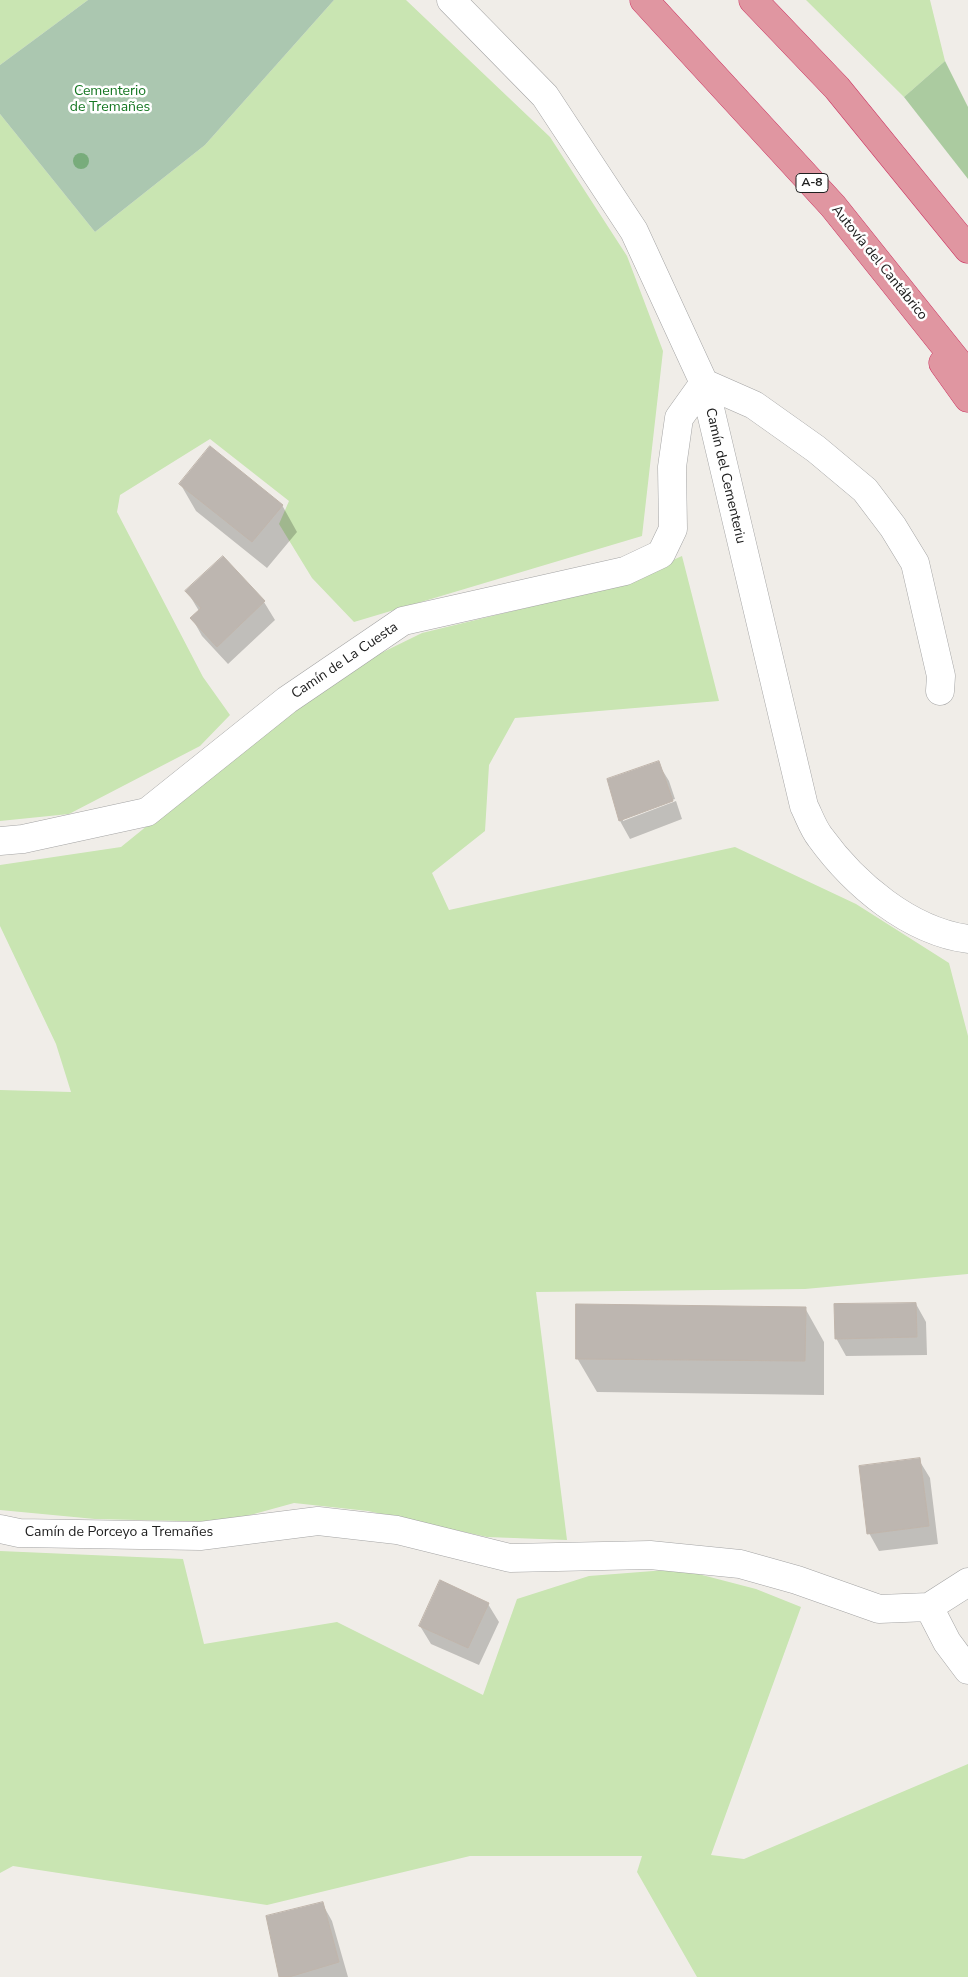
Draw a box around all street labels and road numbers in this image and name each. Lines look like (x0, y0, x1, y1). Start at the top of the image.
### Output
road number: A-8 (796, 174, 828, 192)
street label: Autovía del Cantábrico (828, 202, 930, 324)
street label: Camín del Cementeriu (701, 406, 749, 546)
street label: Camín de La Cuesta (289, 619, 401, 703)
street label: Camín de Porceyo a Tremañes (25, 1525, 213, 1541)

